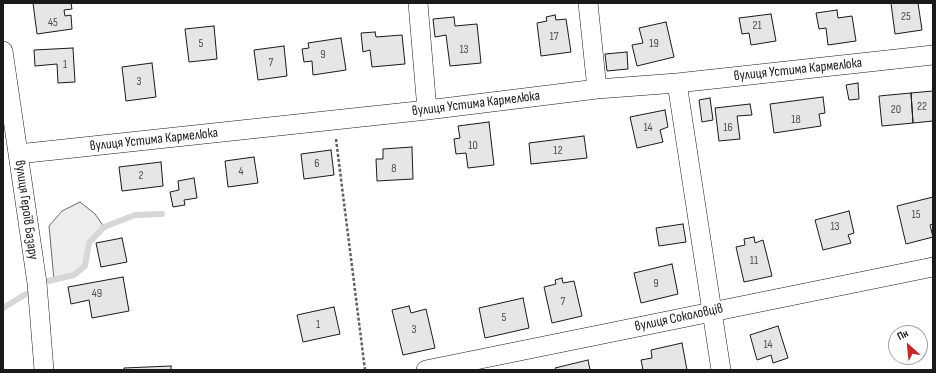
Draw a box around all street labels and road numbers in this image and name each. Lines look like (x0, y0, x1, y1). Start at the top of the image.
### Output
street label: вулиця Устима Кармелюка (733, 55, 863, 85)
street label: вулиця Устима Кармелюка (411, 88, 541, 120)
street label: вулиця Устима Кармелюка (89, 125, 219, 155)
street label: вулиця Героїв Базару (11, 159, 41, 261)
street label: вулиця Соколовців (633, 300, 725, 336)

